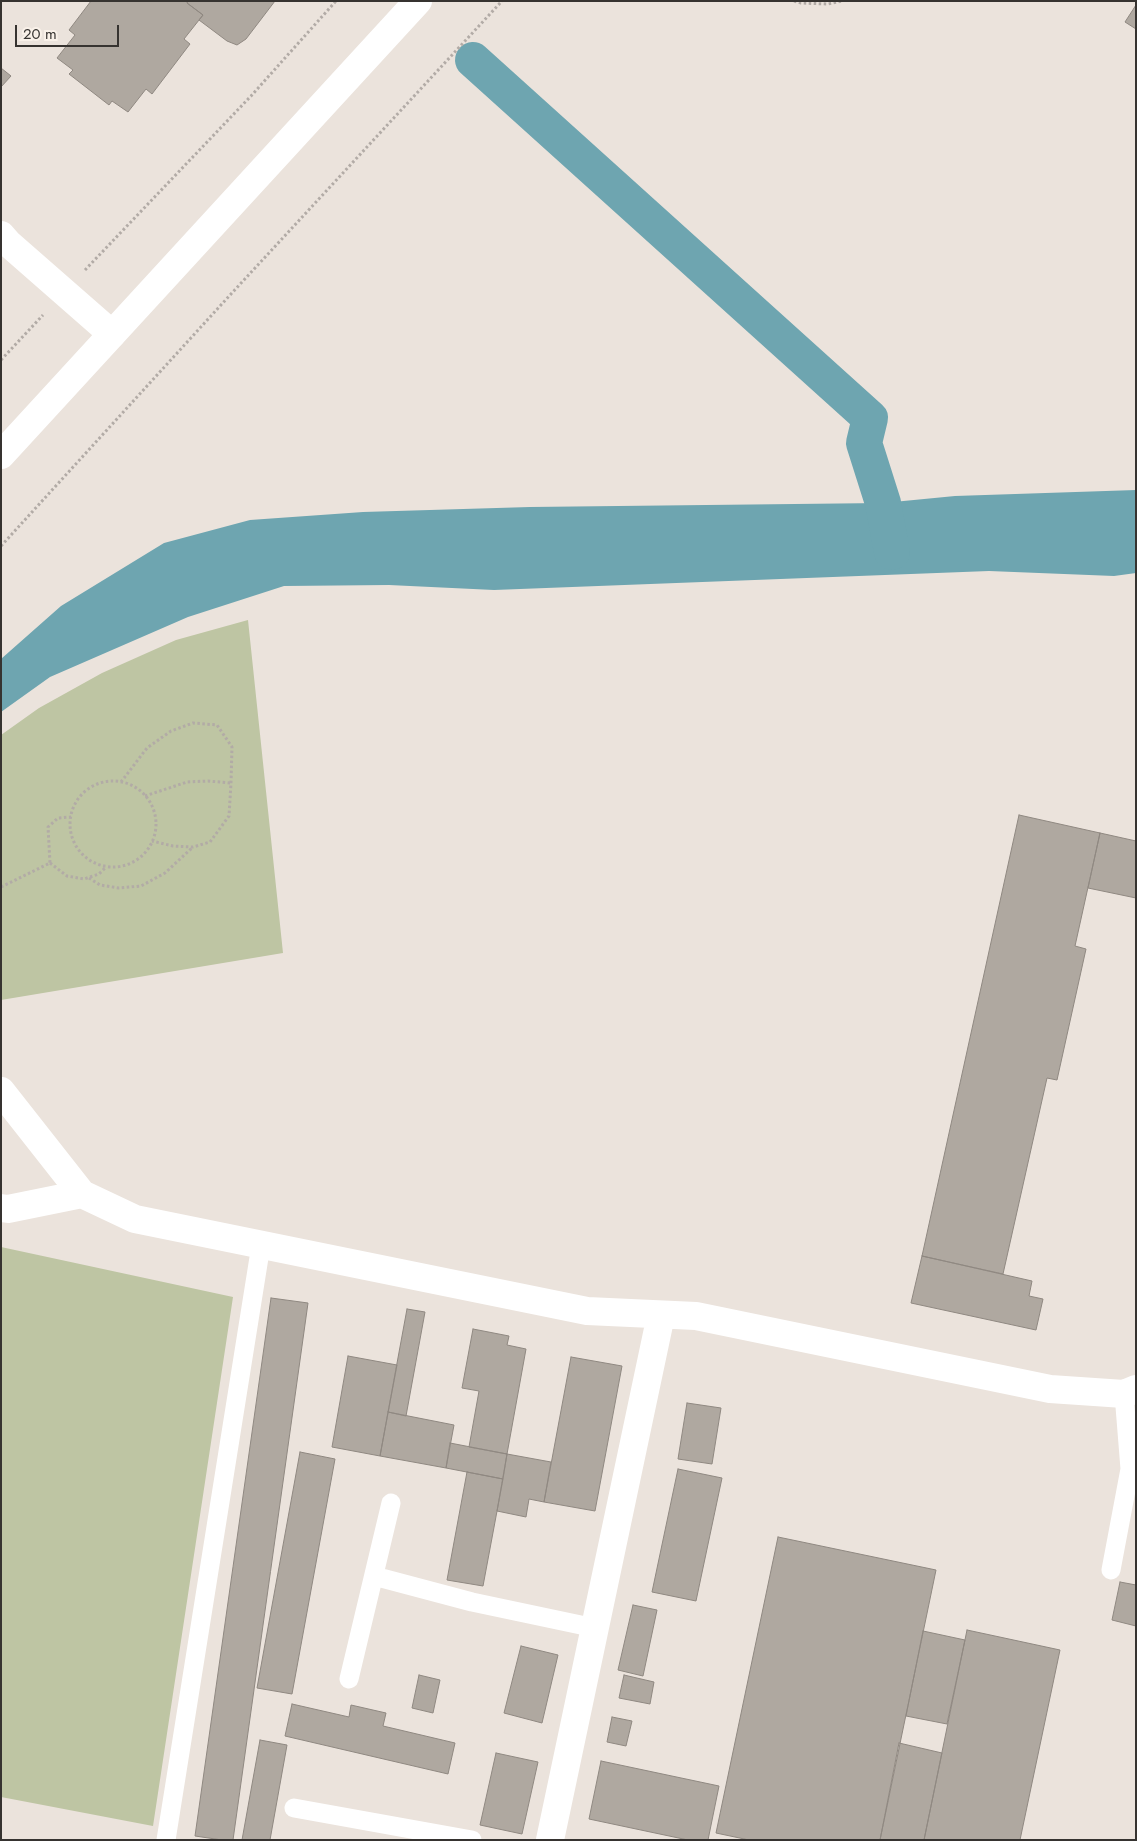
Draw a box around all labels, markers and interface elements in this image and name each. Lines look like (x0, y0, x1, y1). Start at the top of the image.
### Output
scale bar (18, 15, 121, 47)
text: 20 m (23, 23, 57, 45)

